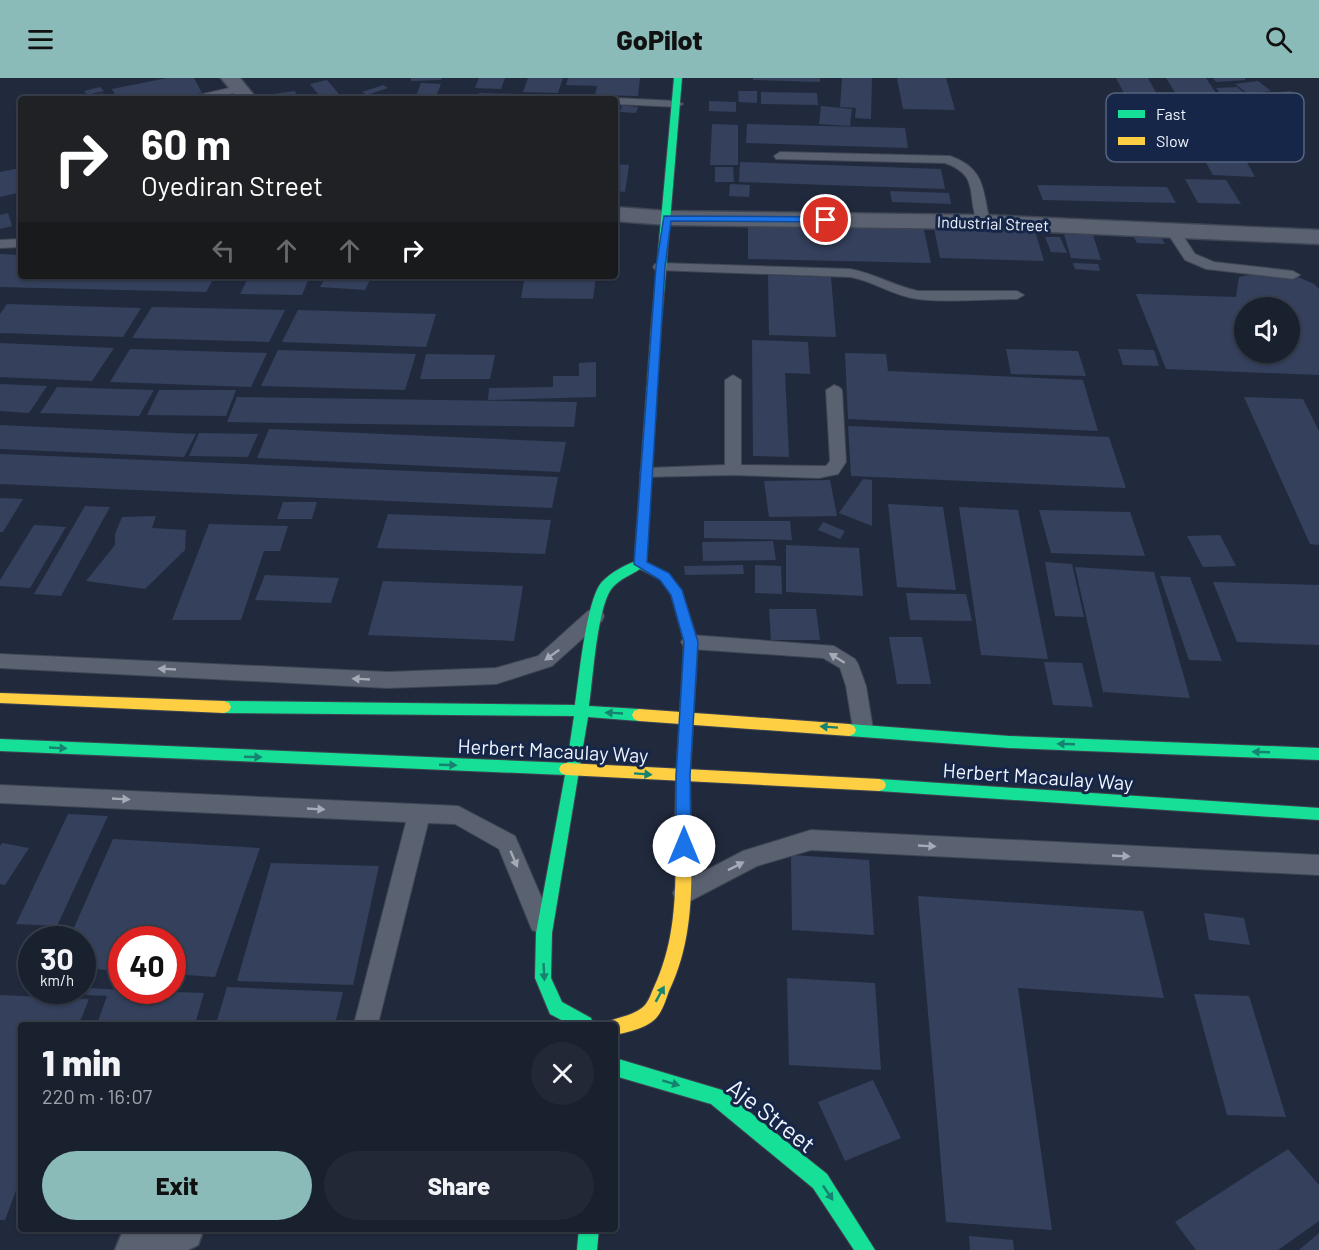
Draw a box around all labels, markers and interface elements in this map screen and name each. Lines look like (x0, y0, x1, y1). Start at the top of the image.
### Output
icon: menu (24, 23, 57, 56)
text: GoPilot (616, 23, 703, 55)
icon: search (1262, 23, 1295, 56)
legend (1106, 93, 1304, 162)
text: Fast (1156, 104, 1186, 123)
text: 60 m (141, 118, 231, 168)
icon: right (42, 120, 120, 198)
text: Slow (1156, 131, 1189, 150)
text: Oyediran Street (141, 169, 323, 201)
pin (800, 194, 851, 245)
icon: arrive (809, 203, 842, 236)
street label: Industrial Street (937, 212, 1049, 234)
icon: left (207, 234, 240, 267)
icon: ahead (270, 234, 303, 267)
icon: ahead (333, 234, 366, 267)
icon: right (396, 234, 429, 267)
map controls (1234, 297, 1300, 363)
button: sound (1234, 297, 1300, 363)
one-way arrow (545, 649, 560, 661)
one-way arrow (829, 652, 846, 663)
one-way arrow (157, 665, 176, 674)
one-way arrow (352, 674, 371, 683)
one-way arrow (604, 708, 623, 717)
one-way arrow (820, 722, 839, 732)
street label: Herbert Macaulay Way (457, 733, 649, 767)
one-way arrow (1056, 739, 1075, 749)
one-way arrow (49, 743, 68, 753)
one-way arrow (1251, 747, 1270, 756)
one-way arrow (244, 753, 263, 762)
street label: Herbert Macaulay Way (942, 757, 1134, 795)
one-way arrow (439, 760, 458, 769)
one-way arrow (633, 769, 652, 778)
one-way arrow (112, 795, 131, 804)
one-way arrow (307, 804, 326, 813)
position arrow (652, 814, 716, 878)
one-way arrow (917, 841, 936, 850)
one-way arrow (509, 851, 519, 869)
one-way arrow (1112, 851, 1131, 860)
one-way arrow (728, 861, 745, 871)
speed limit sign: 40 (108, 926, 186, 1004)
text: 30 (40, 940, 74, 976)
one-way arrow (539, 963, 548, 982)
text: km/h (40, 971, 74, 989)
one-way arrow (655, 986, 665, 1003)
text: 1 min (42, 1040, 121, 1083)
button: close (531, 1042, 594, 1105)
street label: Aje Street (722, 1072, 822, 1158)
one-way arrow (662, 1079, 680, 1088)
text: 220 m · 16:07 (42, 1084, 152, 1108)
button: Exit (42, 1151, 312, 1220)
button: Share (324, 1151, 594, 1220)
one-way arrow (822, 1185, 833, 1201)

